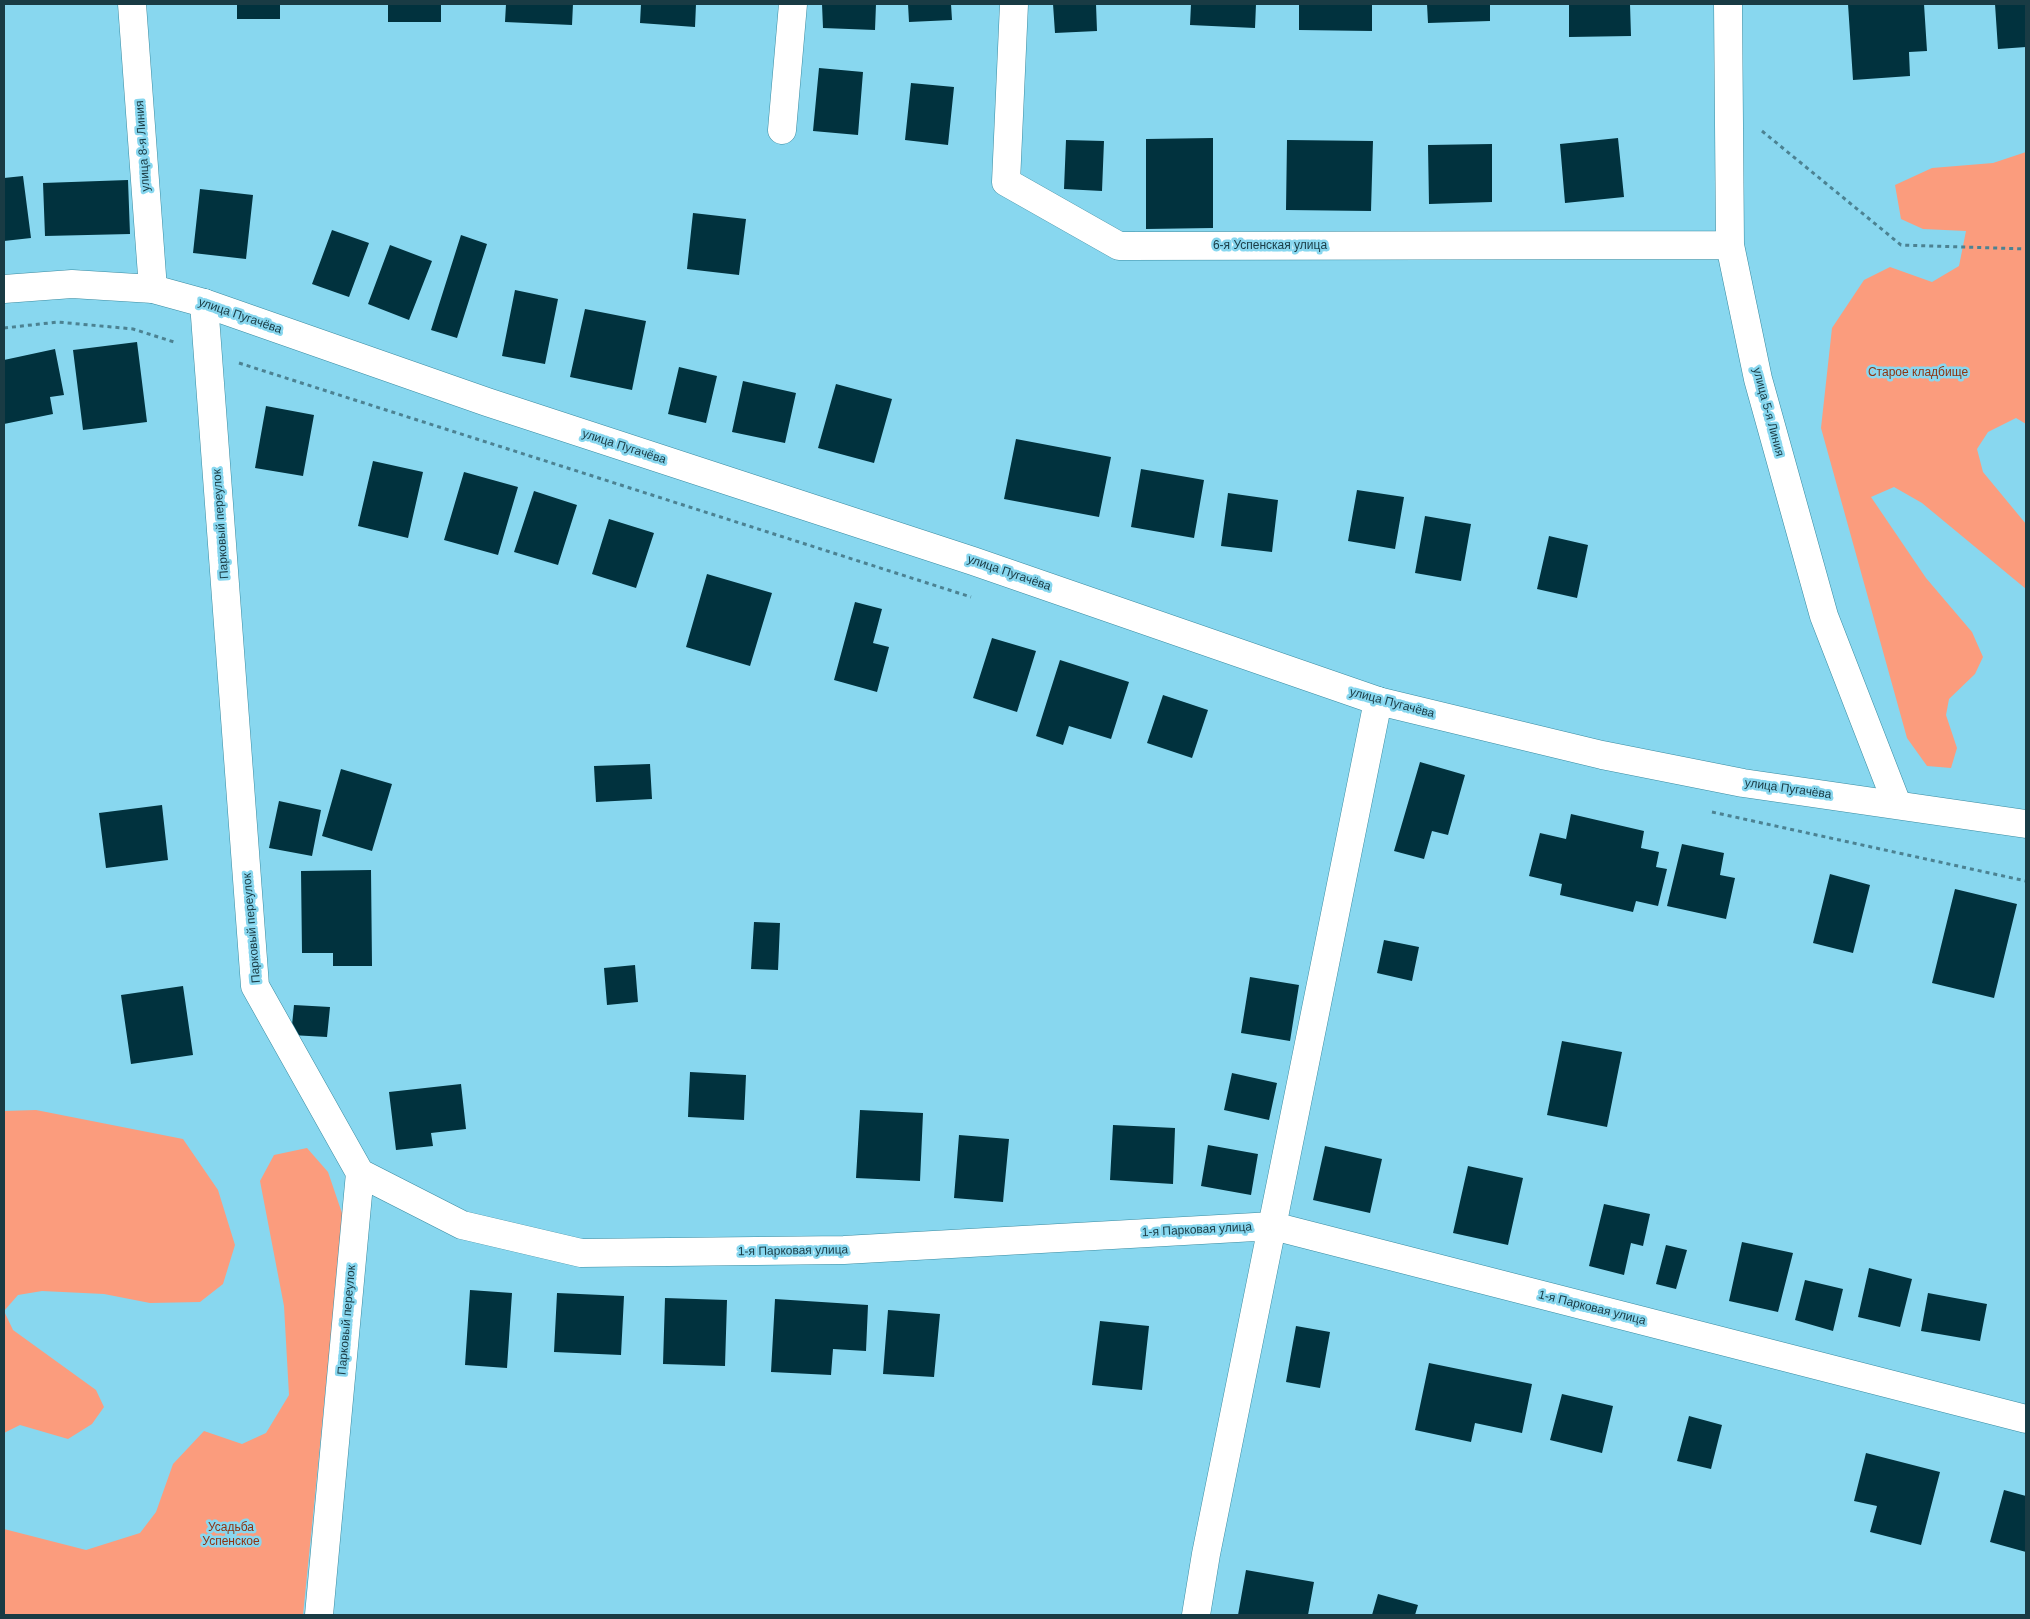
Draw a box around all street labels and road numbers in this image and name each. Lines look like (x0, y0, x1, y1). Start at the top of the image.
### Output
street label: улица 8-я Линия (133, 100, 153, 192)
street label: 6-я Успенская улица (1213, 239, 1327, 253)
street label: улица Пугачёва (196, 295, 284, 337)
street label: улица 5-я Линия (1749, 366, 1787, 458)
street label: улица Пугачёва (580, 427, 668, 467)
street label: Парковый переулок (210, 469, 232, 579)
street label: улица Пугачёва (965, 552, 1053, 594)
street label: улица Пугачёва (1348, 685, 1436, 721)
street label: улица Пугачёва (1744, 776, 1832, 802)
street label: Парковый переулок (240, 872, 264, 984)
street label: 1-я Парковая улица (1142, 1220, 1252, 1240)
street label: 1-я Парковая улица (738, 1243, 848, 1259)
street label: Парковый переулок (335, 1264, 359, 1376)
street label: 1-я Парковая улица (1537, 1288, 1647, 1328)

